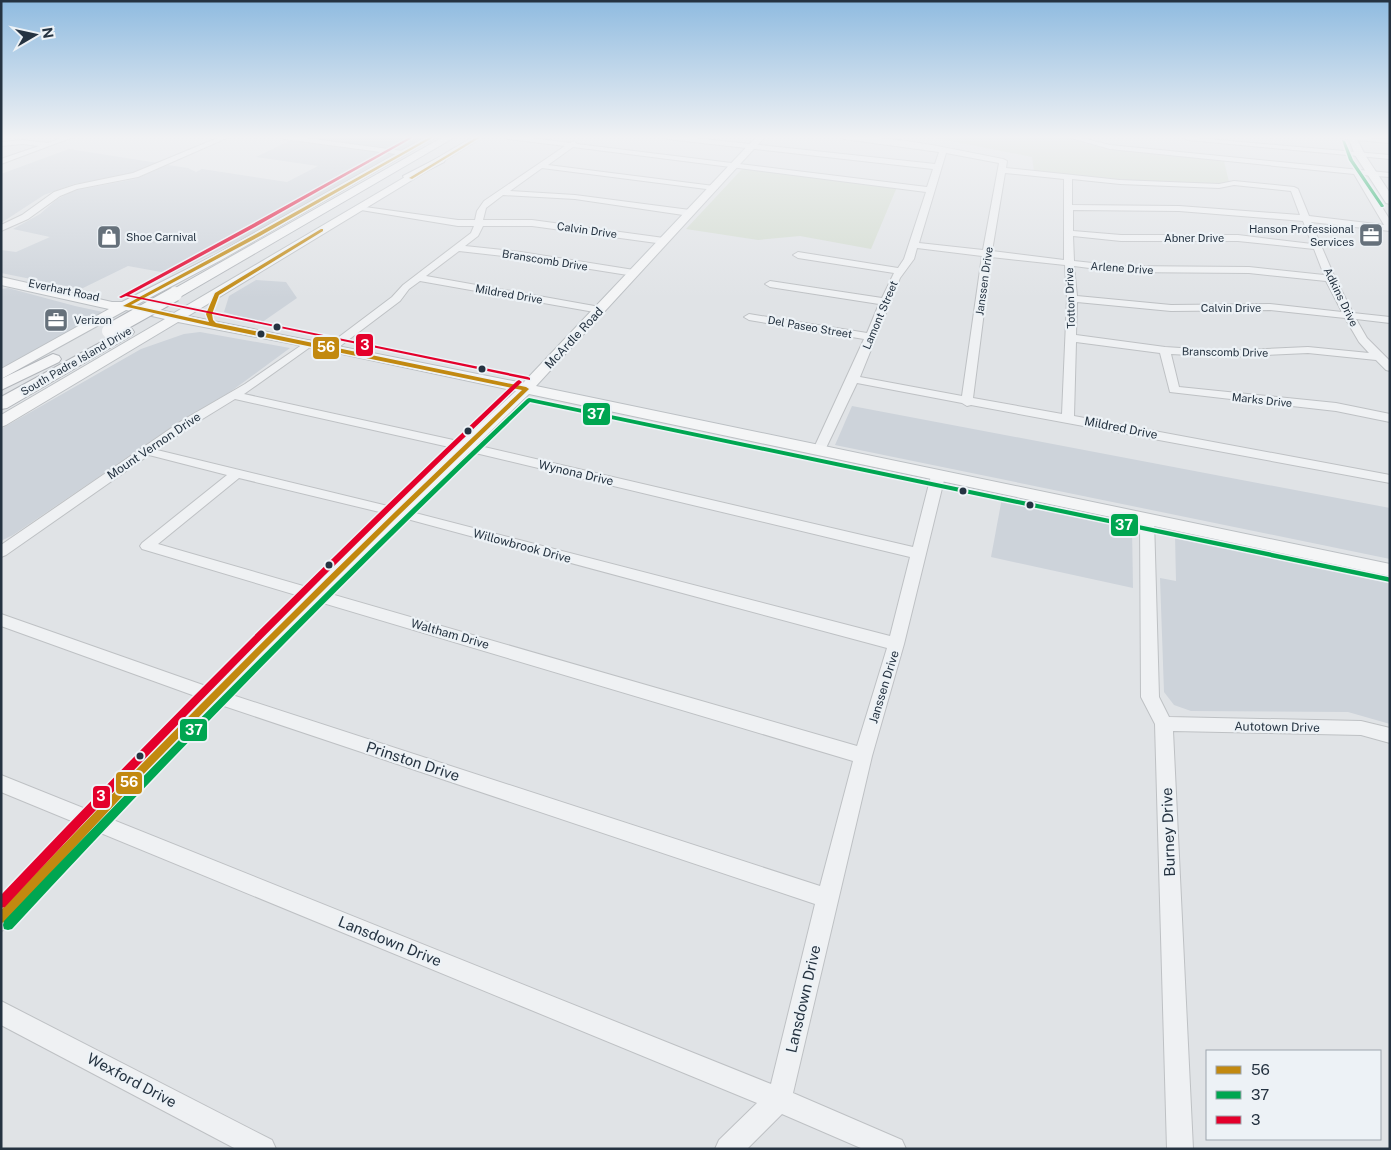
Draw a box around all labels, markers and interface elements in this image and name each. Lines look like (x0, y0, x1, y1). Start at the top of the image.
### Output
north arrow (10, 10, 60, 60)
text: N (39, 26, 57, 40)
street label: Calvin Drive (556, 220, 618, 240)
office icon: Hanson Professional Services (1358, 222, 1384, 248)
place label: Hanson Professional Services (1249, 223, 1354, 248)
shop icon: Shoe Carnival (96, 224, 122, 250)
place label: Shoe Carnival (126, 231, 197, 243)
street label: Abner Drive (1164, 232, 1224, 244)
street label: Janssen Drive (973, 246, 995, 316)
street label: Branscomb Drive (501, 247, 589, 273)
street label: Arlene Drive (1090, 260, 1154, 276)
street label: Adkins Drive (1322, 266, 1360, 328)
street label: Totton Drive (1063, 267, 1077, 329)
street label: Everhart Road (27, 277, 101, 303)
street label: Lamont Street (860, 279, 900, 351)
street label: Mildred Drive (474, 282, 544, 306)
street label: Calvin Drive (1201, 302, 1261, 314)
street label: McArdle Road (542, 304, 606, 372)
office icon: Verizon (43, 307, 69, 333)
place label: Verizon (74, 314, 112, 326)
street label: Del Paseo Street (767, 314, 853, 340)
unlabelled marker (272, 322, 282, 332)
street label: South Padre Island Drive (19, 324, 133, 398)
unlabelled marker (256, 329, 266, 339)
line badge: 3 (355, 333, 374, 357)
line badge: 56 (312, 336, 340, 360)
text: 3 (360, 337, 370, 353)
text: 56 (317, 339, 335, 355)
street label: Branscomb Drive (1182, 345, 1268, 359)
unlabelled marker (477, 364, 487, 374)
street label: Marks Drive (1231, 391, 1293, 409)
line badge: 37 (582, 402, 611, 426)
text: 37 (587, 406, 605, 422)
street label: Mount Vernon Drive (105, 409, 204, 482)
street label: Mildred Drive (1083, 414, 1159, 442)
unlabelled marker (463, 426, 473, 436)
street label: Wynona Drive (537, 458, 615, 488)
unlabelled marker (958, 486, 968, 496)
unlabelled marker (1025, 500, 1035, 510)
line badge: 37 (1110, 513, 1139, 537)
text: 37 (1115, 517, 1133, 533)
street label: Willowbrook Drive (471, 526, 573, 566)
unlabelled marker (324, 560, 334, 570)
street label: Waltham Drive (409, 616, 491, 652)
street label: Janssen Drive (866, 649, 902, 725)
line badge: 37 (179, 718, 208, 742)
street label: Autotown Drive (1234, 719, 1320, 735)
text: 37 (185, 722, 203, 738)
street label: Prinston Drive (364, 738, 462, 784)
unlabelled marker (135, 751, 145, 761)
line badge: 56 (115, 771, 143, 795)
text: 56 (120, 774, 138, 790)
line badge: 3 (92, 785, 111, 809)
street label: Burney Drive (1158, 787, 1178, 877)
text: 3 (96, 788, 106, 804)
street label: Lansdown Drive (336, 912, 444, 970)
street label: Lansdown Drive (782, 943, 824, 1055)
street label: Wexford Drive (84, 1049, 180, 1111)
legend (1206, 1050, 1381, 1140)
text: 56 (1251, 1061, 1270, 1078)
text: 37 (1251, 1086, 1269, 1103)
text: 3 (1251, 1111, 1260, 1128)

